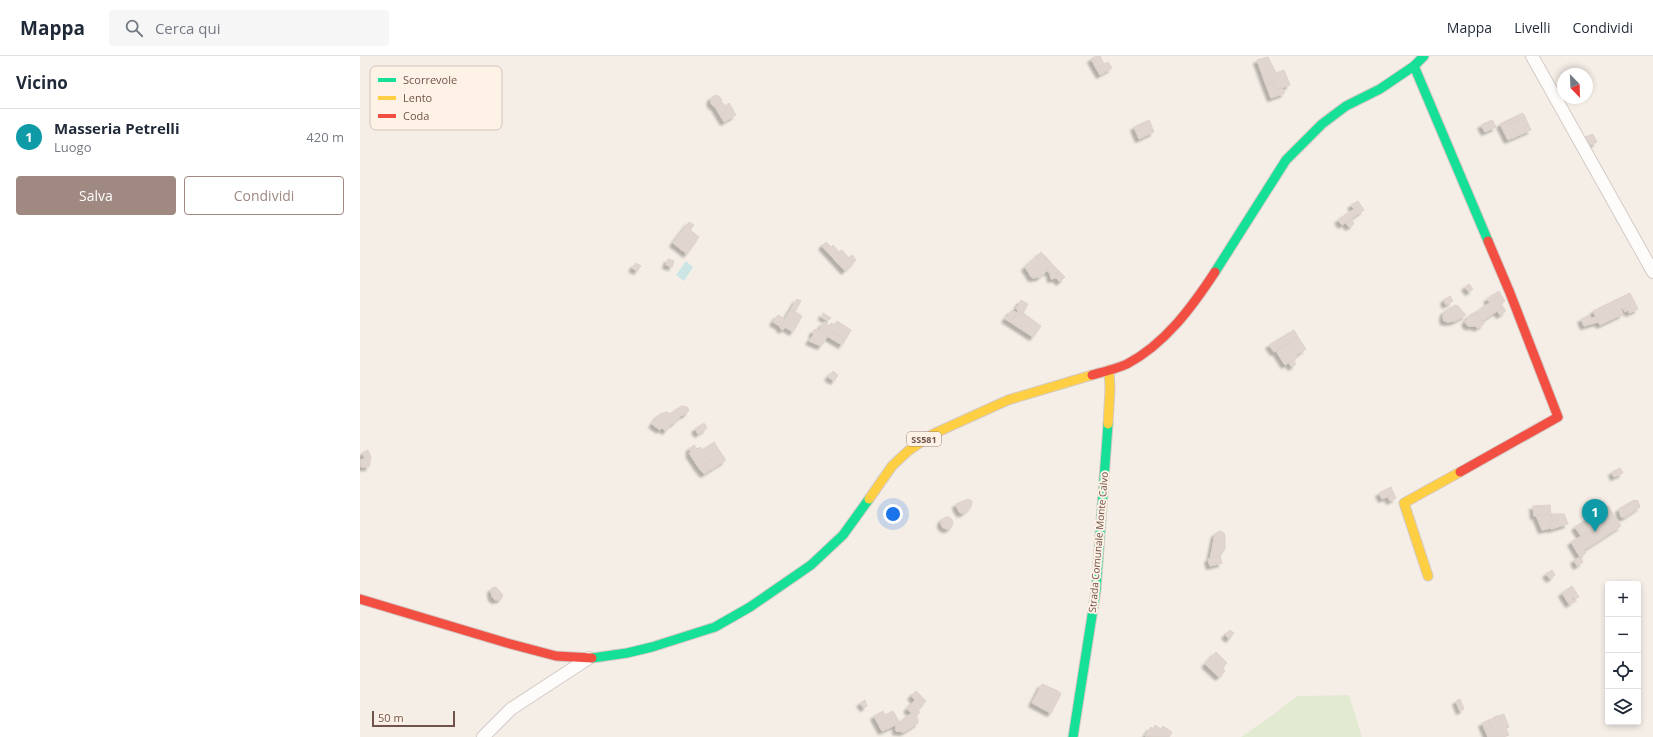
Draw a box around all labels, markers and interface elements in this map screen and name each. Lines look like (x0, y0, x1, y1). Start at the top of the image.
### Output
search box (109, 10, 389, 46)
text: Mappa (20, 15, 85, 41)
icon: search (123, 17, 145, 39)
text: Cerca qui (155, 18, 221, 38)
text: Mappa (1447, 18, 1492, 37)
text: Livelli (1514, 18, 1550, 37)
text: Condividi (1572, 18, 1633, 37)
legend (370, 66, 502, 130)
north arrow (1557, 68, 1593, 104)
text: Vicino (16, 71, 68, 94)
text: Scorrevole (403, 72, 457, 87)
text: Lento (403, 90, 433, 105)
text: Coda (403, 108, 429, 123)
text: Masseria Petrelli (54, 118, 180, 138)
text: 1 (25, 128, 33, 146)
text: 420 m (306, 128, 344, 146)
text: Luogo (54, 138, 91, 156)
button: Salva (16, 176, 176, 215)
button: Condividi (184, 176, 344, 215)
road number: SS581 (907, 432, 941, 446)
street label: Strada Comunale Monte Calvo (1085, 471, 1111, 613)
pin: 1 (1582, 499, 1608, 532)
your location (883, 504, 903, 524)
map controls (1605, 581, 1641, 725)
button: + (1605, 581, 1641, 617)
button: − (1605, 617, 1641, 653)
button: locate (1605, 653, 1641, 689)
button: layers (1605, 689, 1641, 725)
scale bar (372, 709, 455, 728)
text: 50 m (378, 710, 404, 725)

